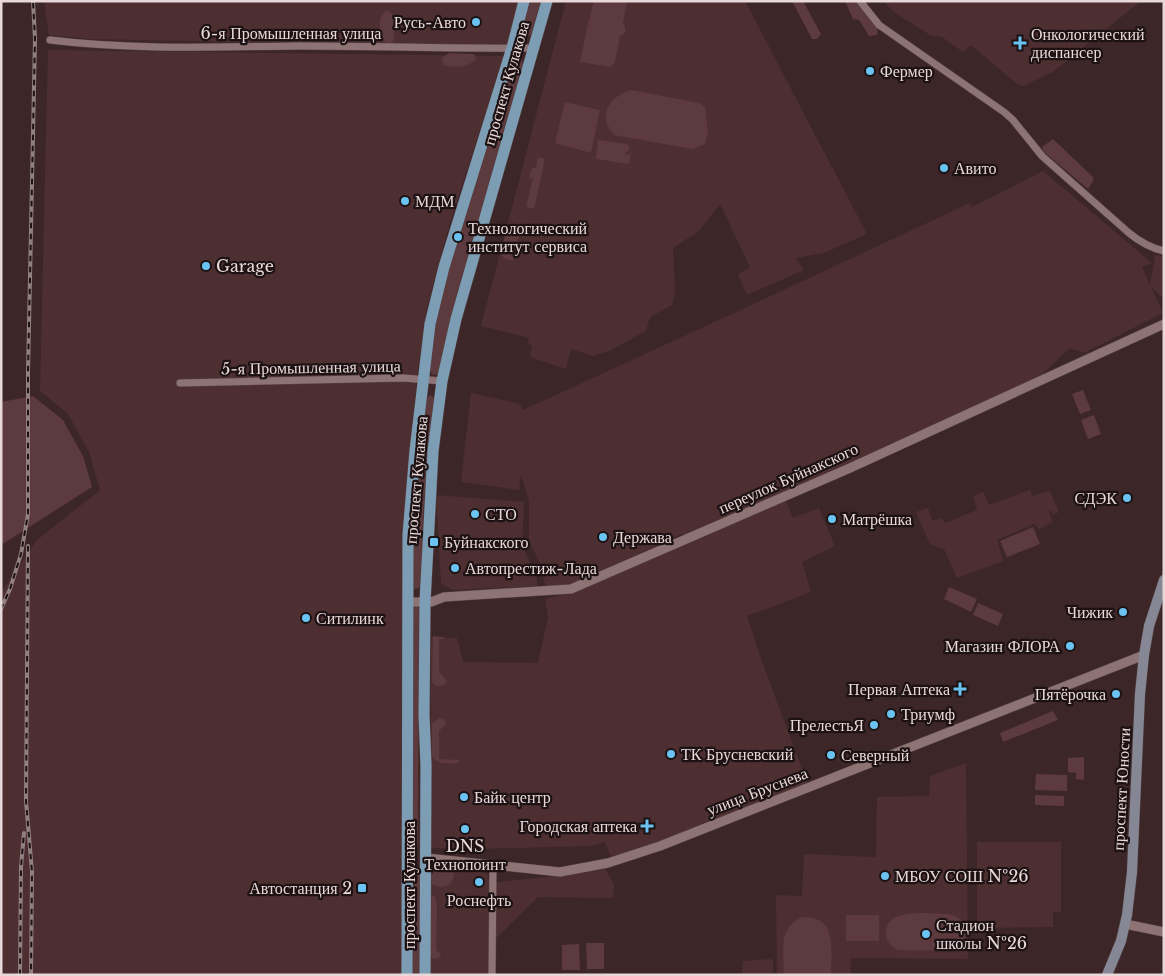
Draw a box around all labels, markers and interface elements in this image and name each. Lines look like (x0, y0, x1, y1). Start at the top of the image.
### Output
place label: Русь-Авто (394, 12, 466, 32)
marker: Русь-Авто (470, 16, 482, 28)
street label: проспект Кулакова (479, 19, 533, 147)
street label: 6-я Промышленная улица (201, 23, 381, 43)
place label: Онкологический диспансер (1031, 24, 1145, 62)
marker: Онкологический диспансер (1013, 36, 1027, 50)
place label: Фермер (880, 61, 933, 81)
marker: Фермер (864, 65, 876, 77)
place label: Авито (954, 158, 996, 178)
marker: Авито (938, 162, 950, 174)
place label: МДМ (415, 191, 454, 211)
marker: МДМ (399, 195, 411, 207)
place label: Технологический институт сервиса (468, 218, 588, 256)
marker: Технологический институт сервиса (452, 231, 464, 243)
place label: Garage (216, 256, 274, 276)
marker: Garage (200, 260, 212, 272)
street label: 5-я Промышленная улица (221, 355, 401, 379)
street label: проспект Кулакова (400, 415, 432, 545)
street label: переулок Буйнакского (715, 438, 861, 518)
place label: СДЭК (1075, 488, 1117, 508)
marker: СДЭК (1121, 492, 1133, 504)
place label: СТО (485, 504, 517, 524)
marker: СТО (469, 508, 481, 520)
place label: Матрёшка (842, 509, 912, 529)
marker: Матрёшка (826, 513, 838, 525)
place label: Держава (613, 527, 672, 547)
marker: Держава (597, 531, 609, 543)
place label: Буйнакского (444, 532, 529, 552)
marker: Буйнакского (428, 536, 440, 548)
place label: Автопрестиж-Лада (465, 558, 597, 578)
marker: Автопрестиж-Лада (449, 562, 461, 574)
place label: Чижик (1067, 602, 1113, 622)
marker: Чижик (1117, 606, 1129, 618)
place label: Ситилинк (316, 608, 384, 628)
marker: Ситилинк (300, 612, 312, 624)
place label: Магазин ФЛОРА (945, 636, 1060, 656)
marker: Магазин ФЛОРА (1064, 640, 1076, 652)
place label: Первая Аптека (848, 679, 950, 699)
marker: Первая Аптека (954, 683, 966, 695)
place label: Пятёрочка (1035, 684, 1106, 704)
marker: Пятёрочка (1110, 688, 1122, 700)
place label: Триумф (901, 704, 955, 724)
marker: Триумф (885, 708, 897, 720)
place label: ПрелестьЯ (790, 715, 864, 735)
marker: ПрелестьЯ (868, 719, 880, 731)
street label: проспект Юности (1108, 727, 1134, 851)
place label: ТК Брусневский (681, 744, 794, 764)
place label: Северный (841, 745, 910, 765)
marker: ТК Брусневский (665, 748, 677, 760)
marker: Северный (825, 749, 837, 761)
street label: улица Бруснева (704, 763, 810, 819)
place label: Байк центр (474, 787, 551, 807)
marker: Байк центр (458, 791, 470, 803)
place label: Городская аптека (520, 816, 637, 836)
marker: Городская аптека (641, 820, 653, 832)
street label: проспект Кулакова (399, 821, 419, 949)
marker: DNS Технопоинт (459, 823, 471, 835)
place label: DNS Технопоинт (424, 836, 506, 874)
place label: МБОУ СОШ №26 (895, 866, 1029, 886)
marker: МБОУ СОШ №26 (879, 870, 891, 882)
marker: Роснефть (473, 876, 485, 888)
place label: Автостанция 2 (249, 878, 352, 898)
marker: Автостанция 2 (356, 882, 368, 894)
place label: Роснефть (447, 890, 511, 910)
place label: Стадион школы №26 (936, 915, 1027, 953)
marker: Стадион школы №26 (920, 928, 932, 940)

